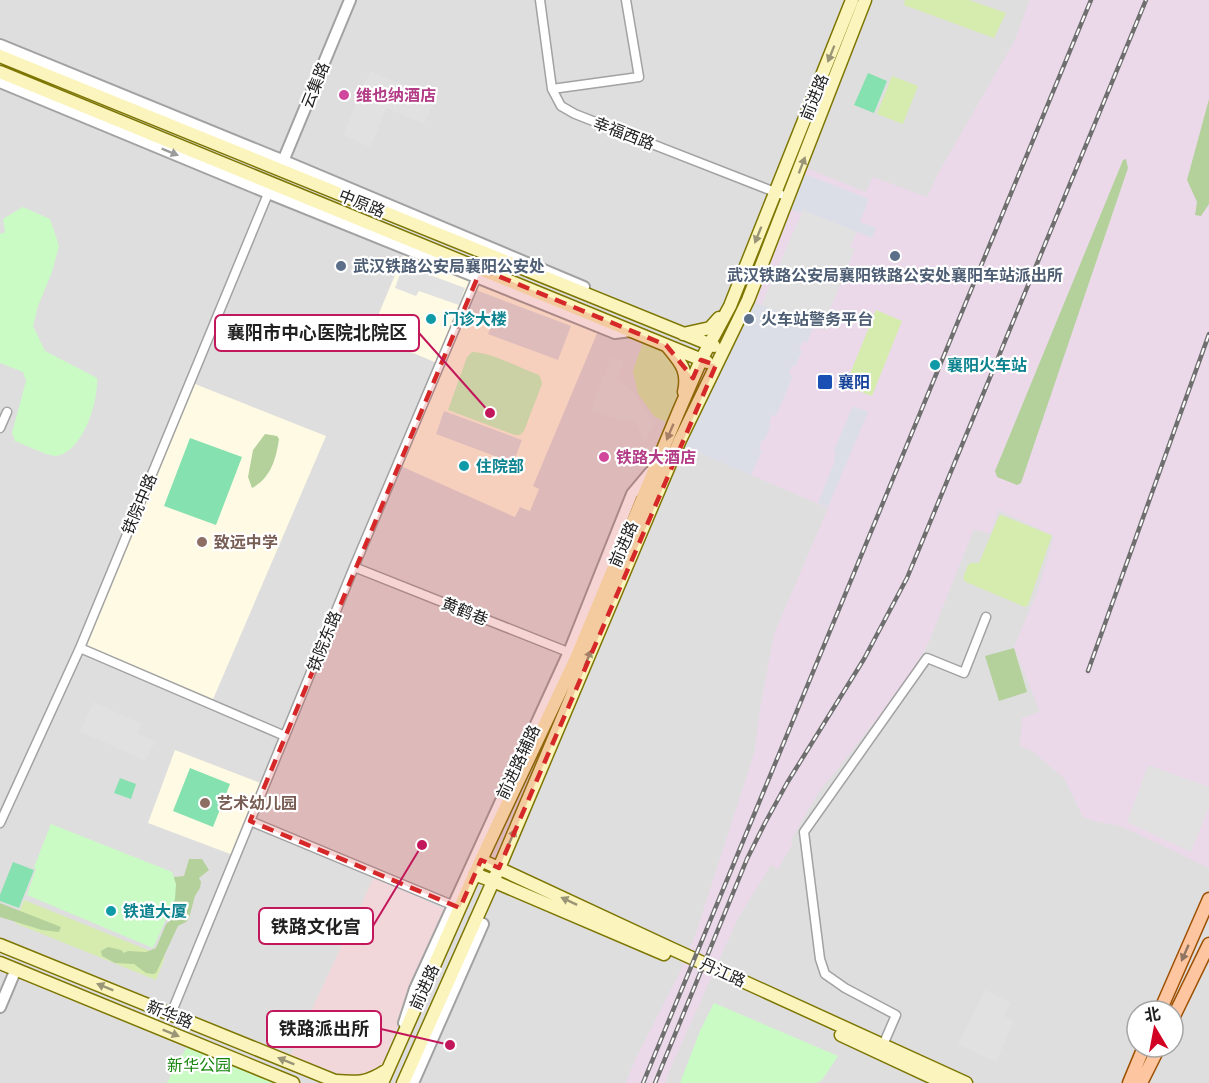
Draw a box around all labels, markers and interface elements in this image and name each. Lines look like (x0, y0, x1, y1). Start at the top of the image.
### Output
one-way arrow (825, 46, 835, 64)
street label: 云集路 (298, 59, 334, 111)
street label: 前进路 (797, 71, 833, 123)
place label: 维也纳酒店 (356, 86, 436, 106)
marker: 维也纳酒店 (337, 88, 351, 102)
street label: 幸福西路 (590, 113, 657, 155)
one-way arrow (162, 147, 180, 157)
one-way arrow (797, 156, 807, 174)
street label: 中原路 (336, 186, 388, 222)
one-way arrow (753, 227, 763, 245)
marker: 武汉铁路公安局襄阳铁路公安处襄阳车站派出所 (888, 249, 902, 263)
place label: 武汉铁路公安局襄阳公安处 (353, 257, 545, 277)
marker: 武汉铁路公安局襄阳公安处 (334, 259, 348, 273)
place label: 武汉铁路公安局襄阳铁路公安处襄阳车站派出所 (727, 266, 1063, 286)
place label: 门诊大楼 (443, 310, 507, 330)
place label: 火车站警务平台 (761, 310, 873, 330)
marker: 门诊大楼 (424, 312, 438, 326)
marker: 火车站警务平台 (742, 312, 756, 326)
callout: 襄阳市中心医院北院区 (215, 315, 419, 351)
text: 襄阳市中心医院北院区 (227, 322, 407, 344)
place label: 襄阳火车站 (947, 356, 1027, 376)
marker: 襄阳火车站 (928, 358, 942, 372)
marker: 襄阳 (816, 373, 834, 391)
place label: 襄阳 (838, 373, 870, 393)
one-way arrow (665, 424, 675, 442)
place label: 铁路大酒店 (616, 448, 696, 468)
marker: 铁路大酒店 (597, 450, 611, 464)
place label: 住院部 (476, 457, 524, 477)
marker: 住院部 (457, 459, 471, 473)
street label: 铁院中路 (118, 471, 162, 538)
street label: 前进路 (605, 518, 643, 570)
place label: 致远中学 (214, 533, 278, 553)
marker: 致远中学 (195, 535, 209, 549)
street label: 黄鹤巷 (439, 594, 491, 630)
street label: 铁院东路 (304, 608, 346, 675)
one-way arrow (583, 648, 593, 666)
street label: 前进路辅路 (493, 722, 545, 803)
place label: 艺术幼儿园 (217, 794, 297, 814)
marker: 艺术幼儿园 (198, 796, 212, 810)
one-way arrow (507, 829, 516, 846)
one-way arrow (560, 896, 578, 906)
place label: 铁道大厦 (123, 902, 187, 922)
marker: 铁道大厦 (104, 904, 118, 918)
callout: 铁路文化宫 (259, 908, 373, 944)
text: 铁路文化宫 (271, 916, 361, 938)
one-way arrow (1181, 944, 1190, 961)
street label: 丹江路 (697, 954, 749, 992)
street label: 前进路 (406, 961, 444, 1013)
one-way arrow (96, 982, 114, 991)
street label: 新华路 (144, 997, 196, 1033)
north arrow (1125, 999, 1185, 1059)
text: 北 (1143, 1004, 1162, 1026)
callout: 铁路派出所 (267, 1011, 381, 1047)
text: 铁路派出所 (279, 1018, 369, 1040)
one-way arrow (162, 1028, 180, 1038)
park label: 新华公园 (167, 1056, 231, 1076)
one-way arrow (276, 1056, 294, 1066)

